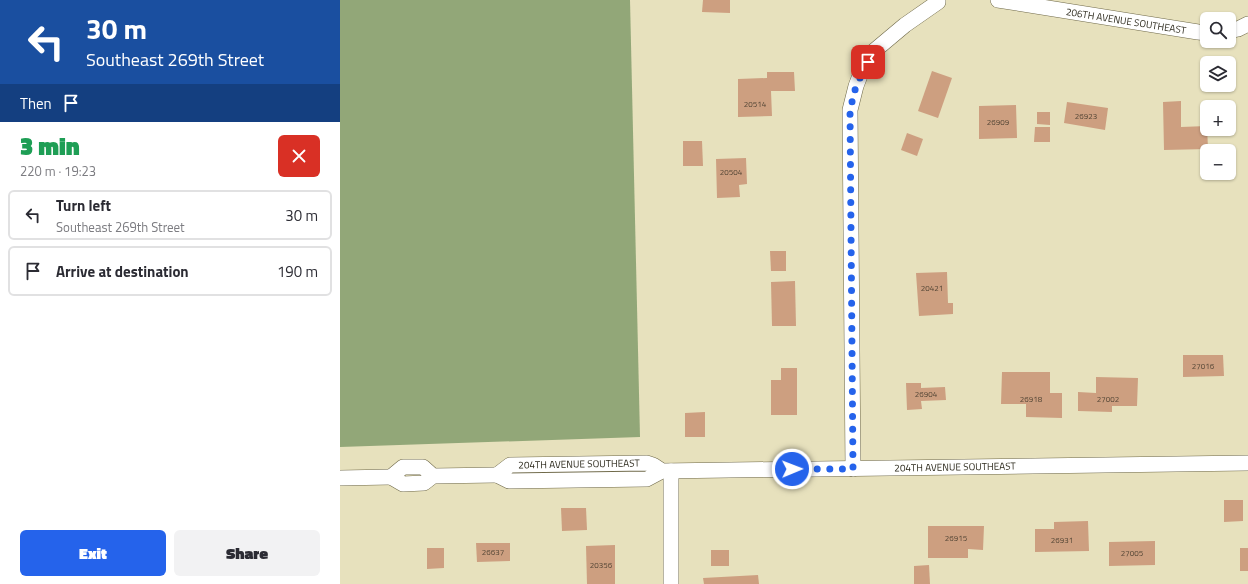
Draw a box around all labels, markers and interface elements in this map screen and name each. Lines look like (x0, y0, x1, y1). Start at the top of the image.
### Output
street label: 206TH AVENUE SOUTHEAST (1065, 4, 1188, 38)
text: 30 m (86, 7, 147, 50)
map controls (1200, 12, 1236, 180)
button: search (1200, 12, 1236, 48)
icon: left (20, 16, 72, 68)
pin (851, 45, 885, 79)
text: Southeast 269th Street (86, 46, 264, 73)
icon: arrive (857, 51, 879, 73)
button: layers (1200, 56, 1236, 92)
text: Then (20, 92, 52, 115)
icon: arrive (60, 92, 82, 114)
house number: 20514 (744, 98, 767, 110)
button: + (1200, 100, 1236, 136)
house number: 26923 (1075, 110, 1097, 122)
house number: 26909 (987, 116, 1010, 128)
text: 3 min (20, 128, 80, 164)
button: close (278, 135, 320, 177)
button: − (1200, 144, 1236, 180)
text: 220 m · 19:23 (20, 161, 96, 181)
house number: 20504 (720, 166, 743, 178)
text: Turn left (56, 194, 111, 217)
icon: left (22, 204, 44, 226)
text: 30 m (285, 204, 318, 227)
text: Southeast 269th Street (56, 217, 185, 237)
icon: arrive (22, 260, 44, 282)
text: Arrive at destination (56, 260, 189, 283)
text: 190 m (277, 260, 318, 283)
house number: 20421 (921, 282, 943, 294)
house number: 27016 (1192, 360, 1215, 372)
house number: 26904 (915, 388, 938, 400)
house number: 26918 (1020, 393, 1043, 405)
house number: 27002 (1097, 393, 1119, 405)
position arrow (771, 448, 813, 490)
street label: 204TH AVENUE SOUTHEAST (518, 455, 641, 473)
street label: 204TH AVENUE SOUTHEAST (894, 458, 1017, 476)
button: Exit (20, 530, 166, 576)
button: Share (174, 530, 320, 576)
house number: 26915 (945, 532, 968, 544)
house number: 26931 (1051, 534, 1073, 546)
house number: 26637 (482, 546, 504, 558)
house number: 27005 (1121, 547, 1144, 559)
house number: 20356 (590, 559, 613, 571)

